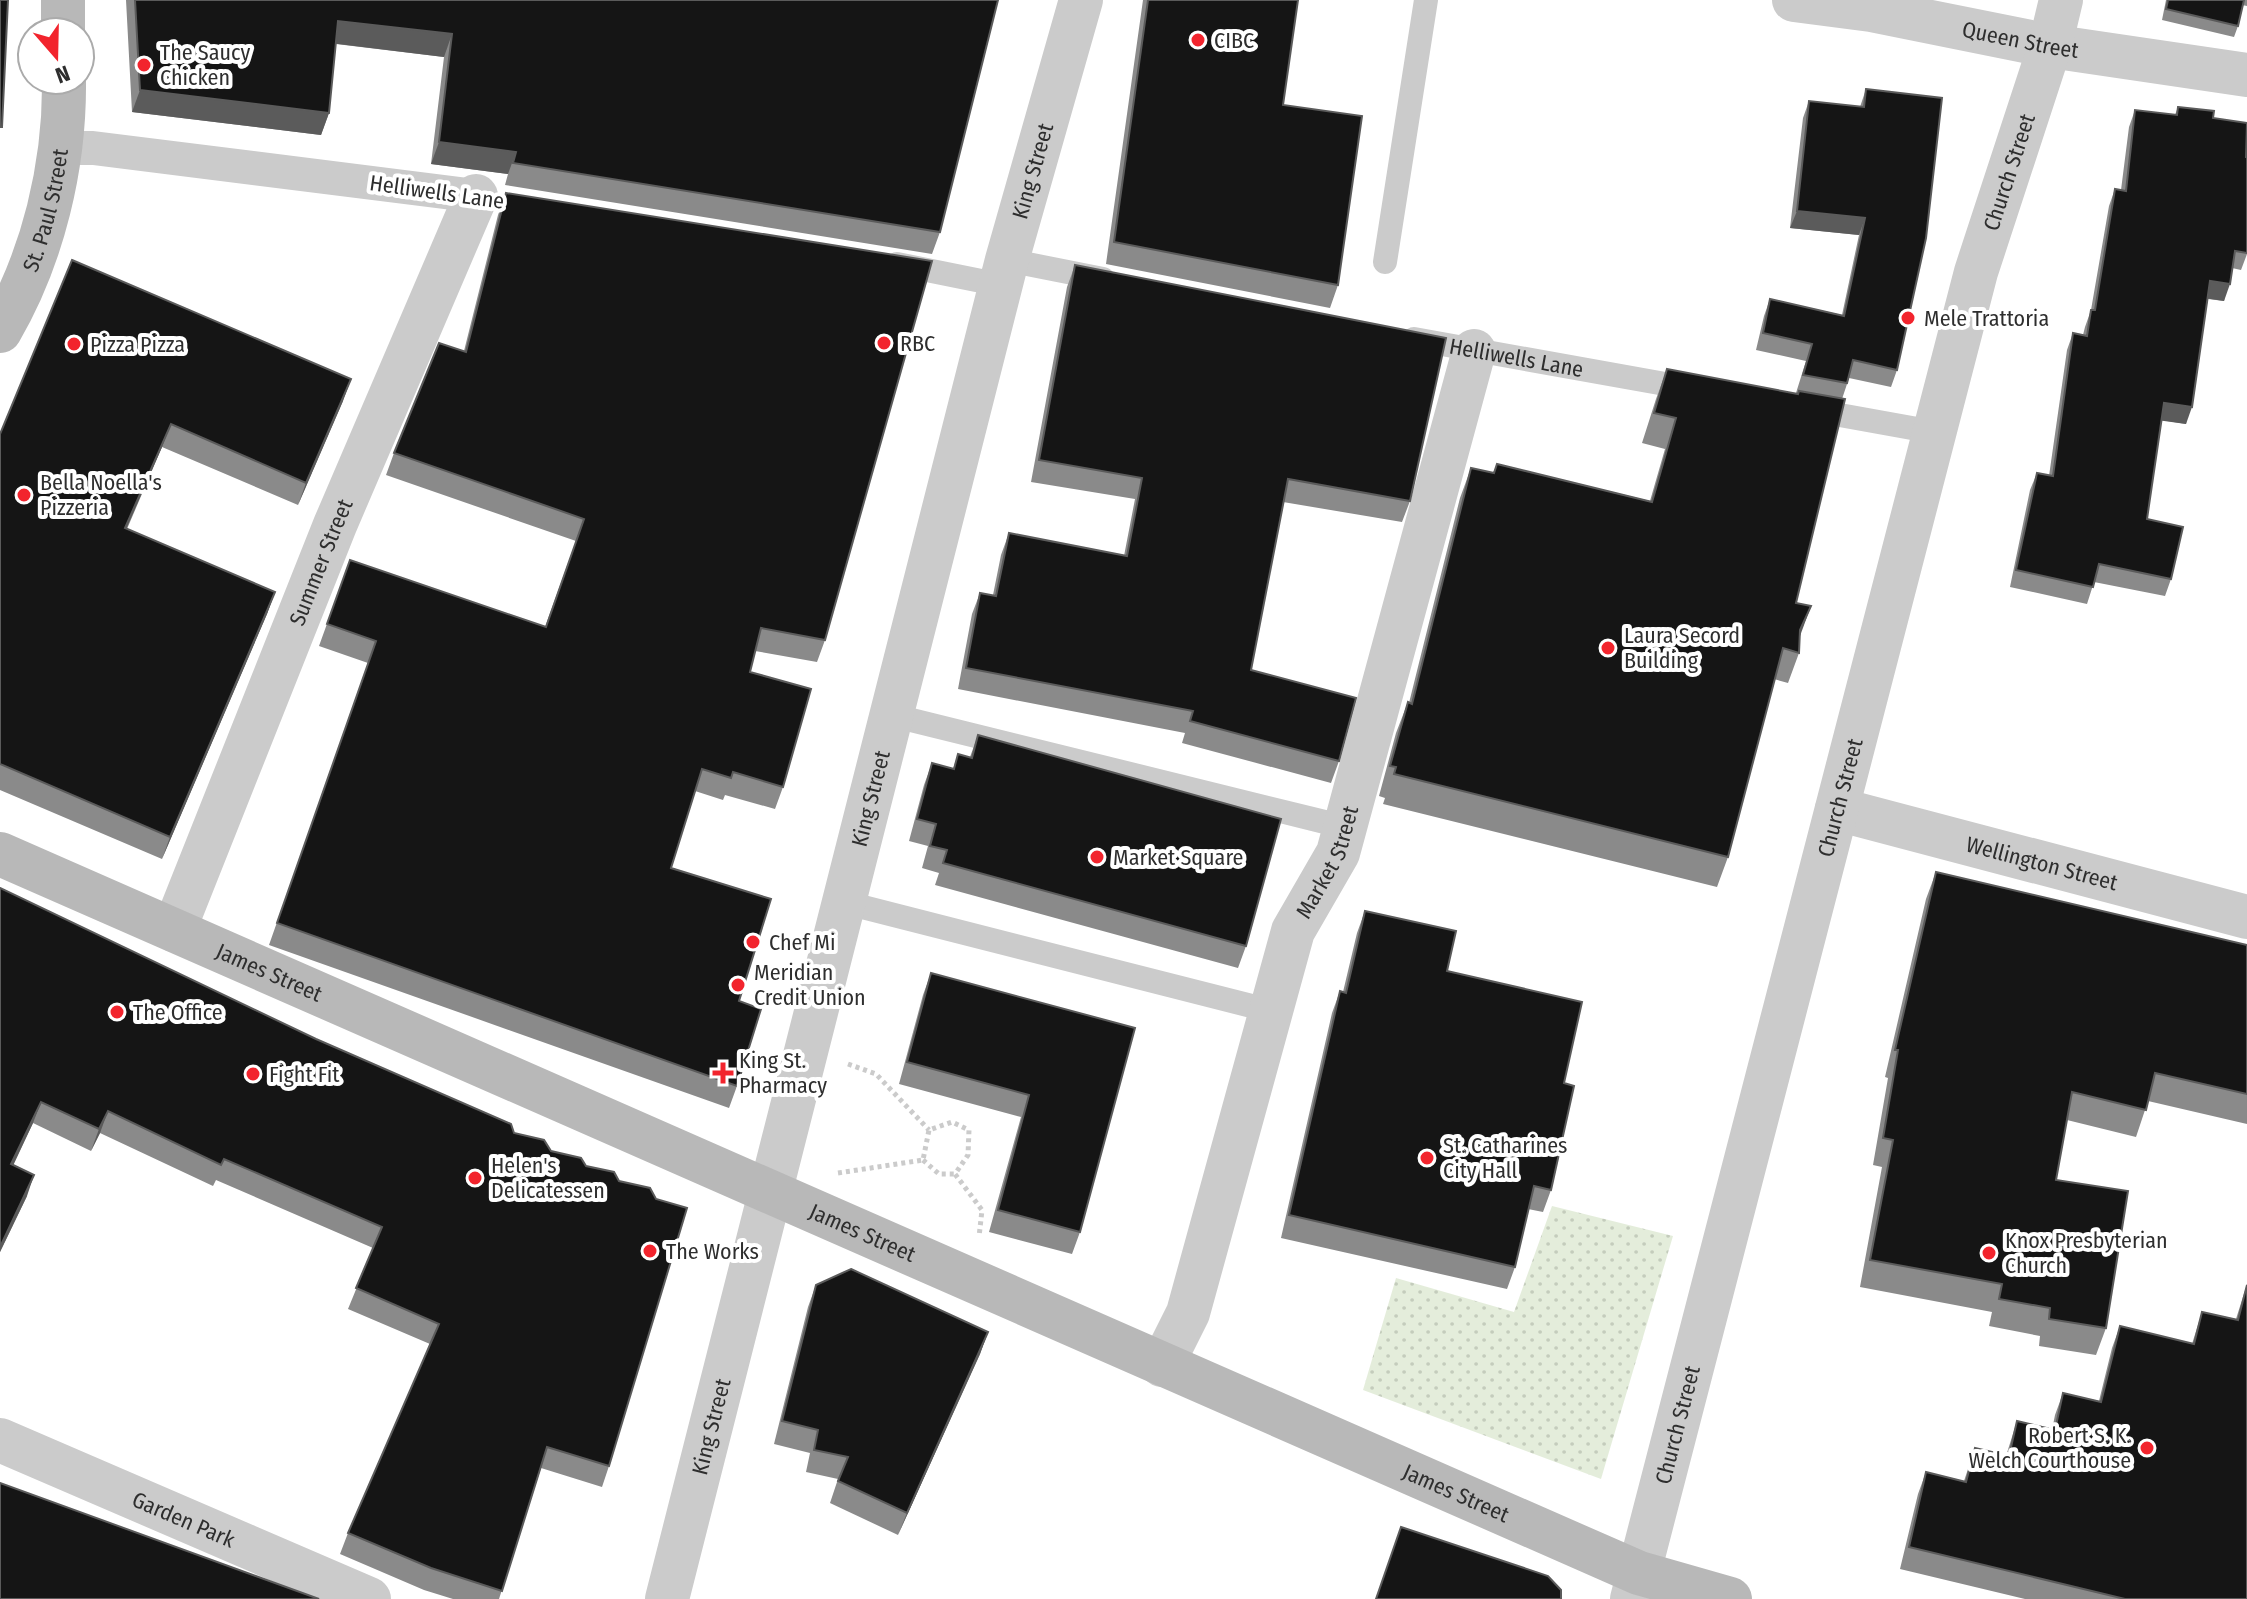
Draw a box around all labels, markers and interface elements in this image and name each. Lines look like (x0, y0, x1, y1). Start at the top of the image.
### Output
street label: Queen Street (1960, 15, 2081, 64)
north arrow (16, 16, 96, 96)
place label: CIBC (1214, 27, 1254, 54)
marker: CIBC (1189, 31, 1207, 49)
place label: The Saucy Chicken (160, 39, 250, 91)
marker: The Saucy Chicken (135, 56, 153, 74)
text: N (52, 59, 73, 89)
street label: Church Street (1977, 109, 2041, 234)
street label: King Street (1006, 119, 1059, 222)
street label: St. Paul Street (16, 146, 73, 275)
street label: Helliwells Lane (368, 169, 506, 215)
place label: Mele Trattoria (1924, 305, 2049, 332)
marker: Mele Trattoria (1899, 309, 1917, 327)
place label: RBC (900, 330, 935, 357)
place label: Pizza Pizza (90, 331, 185, 358)
street label: Helliwells Lane (1447, 332, 1586, 383)
marker: RBC (875, 334, 893, 352)
marker: Pizza Pizza (65, 335, 83, 353)
place label: Bella Noella's Pizzeria (40, 469, 162, 521)
marker: Bella Noella's Pizzeria (15, 486, 33, 504)
street label: Summer Street (283, 494, 358, 629)
place label: Laura Secord Building (1624, 622, 1740, 674)
marker: Laura Secord Building (1599, 639, 1617, 657)
street label: Church Street (1811, 735, 1868, 860)
street label: King Street (845, 747, 896, 849)
street label: Market Street (1290, 802, 1364, 923)
street label: Wellington Street (1963, 830, 2121, 896)
place label: Market Square (1113, 844, 1243, 871)
marker: Market Square (1088, 848, 1106, 866)
place label: Chef Mi (769, 929, 836, 956)
marker: Chef Mi (744, 933, 762, 951)
street label: James Street (212, 937, 327, 1008)
place label: Meridian Credit Union (754, 959, 866, 1011)
marker: Meridian Credit Union (729, 976, 747, 994)
place label: The Office (133, 999, 223, 1026)
marker: The Office (108, 1003, 126, 1021)
place label: King St. Pharmacy (739, 1047, 827, 1099)
place label: Fight Fit (269, 1061, 340, 1088)
marker: King St. Pharmacy (714, 1064, 732, 1082)
marker: Fight Fit (244, 1065, 262, 1083)
place label: St. Catharines City Hall (1443, 1132, 1567, 1184)
marker: St. Catharines City Hall (1418, 1149, 1436, 1167)
place label: Helen's Delicatessen (491, 1152, 605, 1204)
marker: Helen's Delicatessen (466, 1169, 484, 1187)
street label: James Street (805, 1197, 921, 1268)
place label: Knox Presbyterian Church (2005, 1227, 2168, 1279)
place label: The Works (666, 1238, 759, 1265)
marker: The Works (641, 1242, 659, 1260)
marker: Knox Presbyterian Church (1980, 1244, 1998, 1262)
street label: Church Street (1649, 1362, 1706, 1487)
street label: King Street (686, 1375, 736, 1478)
place label: Robert S. K. Welch Courthouse (1968, 1422, 2131, 1474)
marker: Robert S. K. Welch Courthouse (2138, 1439, 2156, 1457)
street label: James Street (1399, 1458, 1514, 1528)
street label: Garden Park (128, 1485, 240, 1553)

